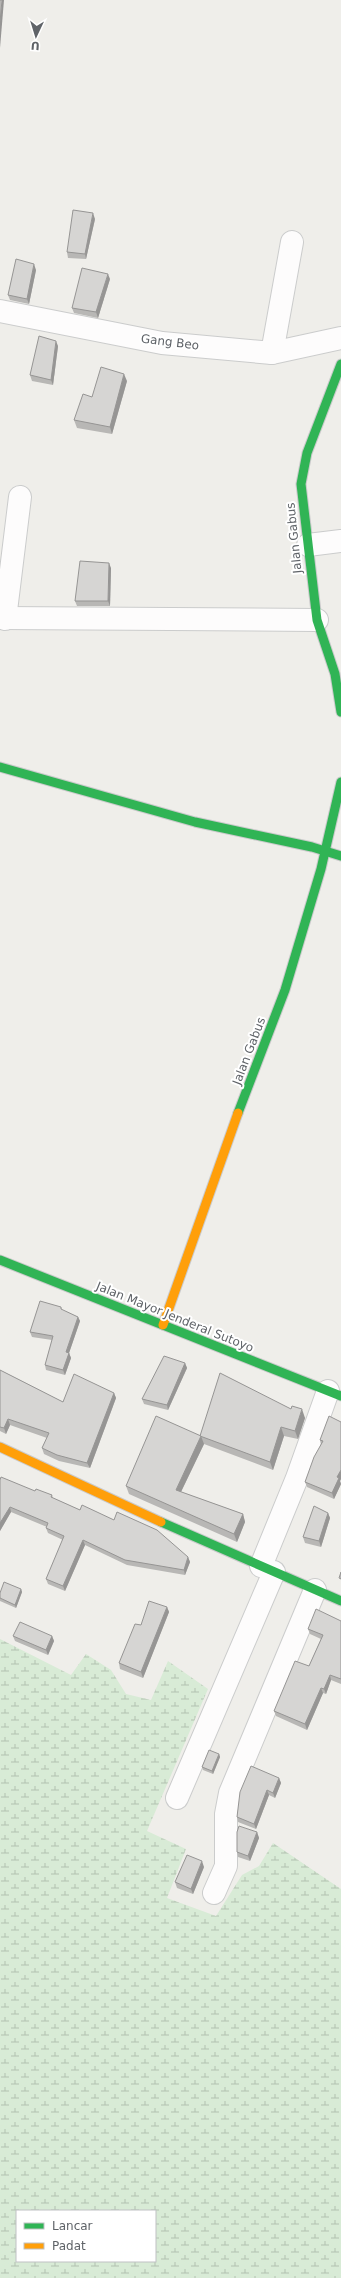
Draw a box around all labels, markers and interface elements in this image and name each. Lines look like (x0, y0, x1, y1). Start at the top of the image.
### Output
north arrow (16, 16, 56, 56)
text: U (30, 39, 40, 52)
street label: Gang Beo (140, 331, 200, 353)
street label: Jalan Gabus (283, 502, 305, 575)
street label: Jalan Gabus (229, 1015, 268, 1088)
street label: Jalan Mayor Jenderal Sutoyo (93, 1279, 256, 1355)
legend (16, 2210, 156, 2262)
text: Lancar (52, 2219, 93, 2233)
text: Padat (52, 2239, 86, 2253)

